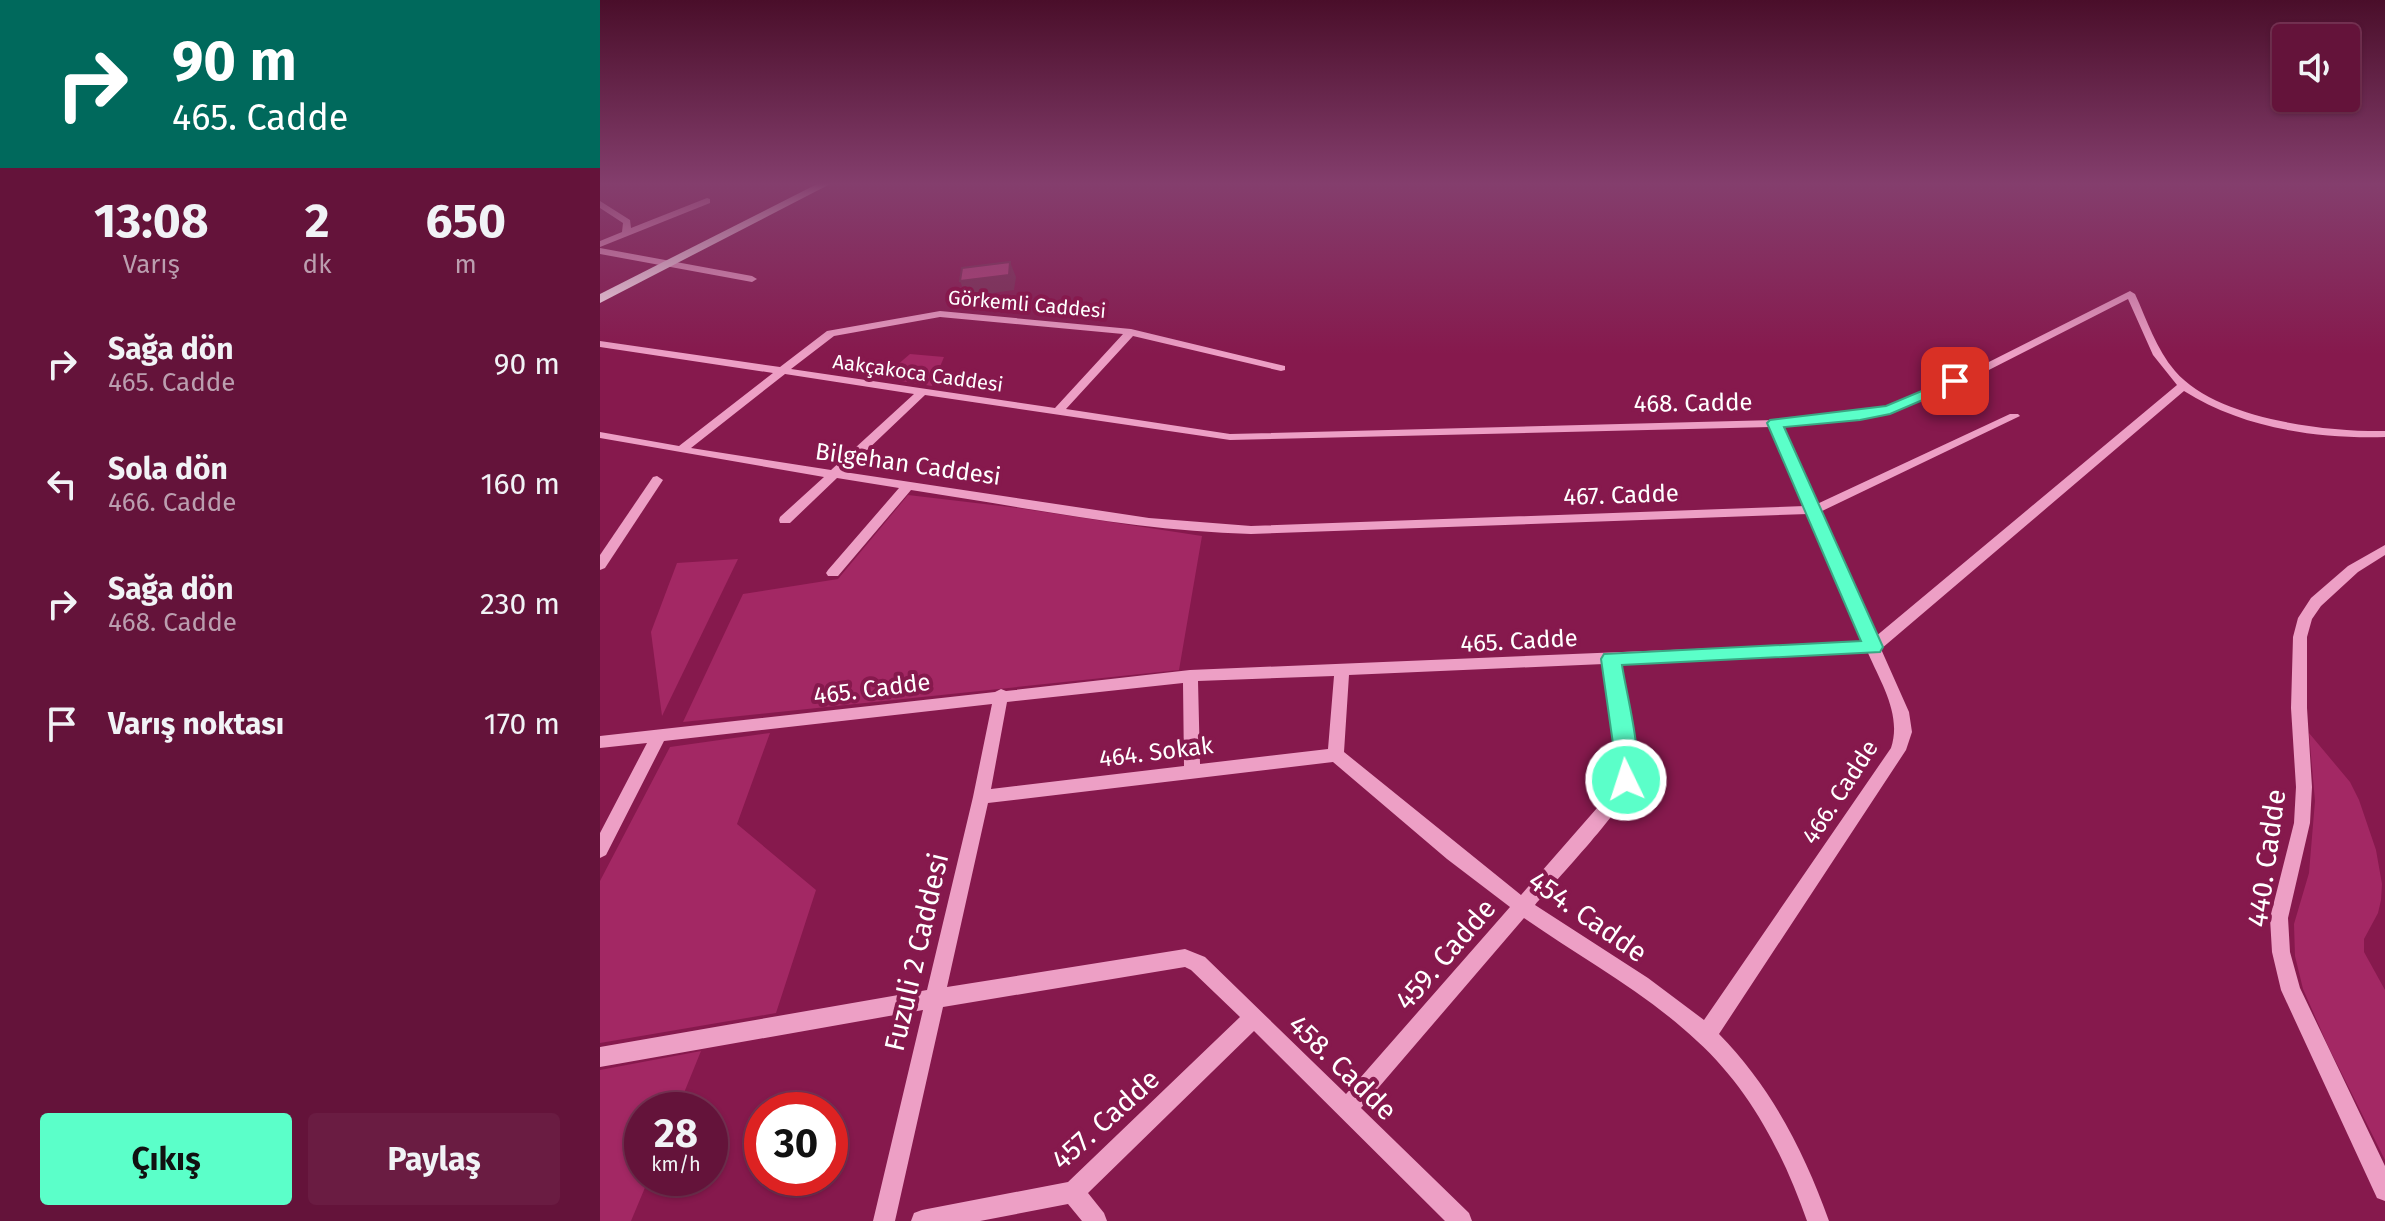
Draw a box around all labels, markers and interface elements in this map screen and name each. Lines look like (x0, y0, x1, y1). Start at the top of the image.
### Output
map controls (2272, 24, 2360, 112)
button: sound (2272, 24, 2360, 112)
text: 90 m (172, 28, 297, 95)
icon: right (40, 32, 144, 136)
text: 465. Cadde (172, 96, 348, 140)
text: 13:08 (94, 192, 209, 250)
text: 2 (305, 192, 329, 250)
text: 650 (425, 192, 506, 250)
text: Varış (123, 249, 180, 280)
text: dk (303, 249, 331, 280)
text: m (455, 249, 477, 280)
street label: Görkemli Caddesi (947, 285, 1107, 323)
text: Sağa dön (108, 331, 234, 367)
icon: right (40, 342, 84, 386)
text: 90 m (494, 346, 560, 382)
pin (1921, 347, 1989, 415)
street label: Aakçakoca Caddesi (831, 349, 1005, 398)
icon: arrive (1933, 359, 1977, 403)
text: 465. Cadde (108, 367, 235, 398)
street label: 468. Cadde (1633, 388, 1753, 418)
street label: Bilgehan Caddesi (813, 437, 1003, 491)
text: Sola dön (108, 451, 228, 487)
icon: left (40, 462, 84, 506)
text: 160 m (481, 466, 560, 502)
street label: 467. Cadde (1563, 479, 1679, 511)
text: 466. Cadde (108, 487, 236, 518)
text: Sağa dön (108, 571, 234, 607)
icon: right (40, 582, 84, 626)
text: 230 m (480, 586, 560, 622)
text: 468. Cadde (108, 607, 237, 638)
street label: 465. Cadde (1460, 624, 1578, 658)
street label: 465. Cadde (812, 668, 932, 710)
icon: arrive (40, 702, 84, 746)
text: Varış noktası (108, 706, 284, 742)
text: 170 m (484, 706, 560, 742)
street label: 464. Sokak (1097, 731, 1215, 773)
street label: 466. Cadde (1796, 735, 1884, 849)
position arrow (1584, 738, 1668, 822)
street label: 440. Cadde (2240, 787, 2293, 929)
street label: Fuzuli 2 Caddesi (878, 850, 955, 1054)
street label: 454. Cadde (1522, 864, 1653, 969)
street label: 459. Cadde (1388, 892, 1503, 1017)
street label: 458. Cadde (1282, 1008, 1404, 1127)
street label: 457. Cadde (1045, 1062, 1166, 1176)
speed limit sign: 30 (744, 1092, 848, 1196)
text: 28 (654, 1110, 698, 1158)
button: Çıkış (40, 1113, 292, 1205)
button: Paylaş (308, 1113, 560, 1205)
text: km/h (651, 1152, 701, 1176)

